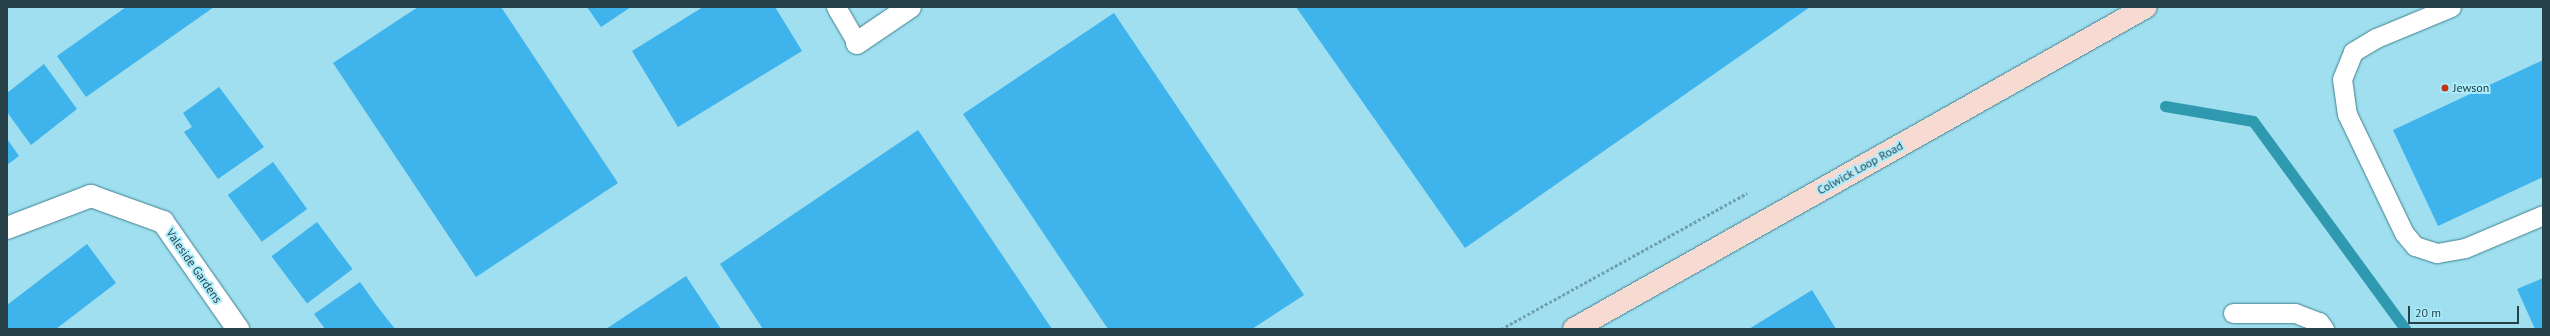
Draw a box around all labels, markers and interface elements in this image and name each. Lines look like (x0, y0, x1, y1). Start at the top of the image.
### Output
place label: Jewson (2453, 81, 2489, 95)
marker: Jewson (2440, 83, 2450, 93)
street label: Colwick Loop Road (1814, 138, 1906, 198)
street label: Valeside Gardens (163, 226, 225, 306)
scale bar (2410, 298, 2521, 324)
text: 20 m (2415, 305, 2441, 320)

